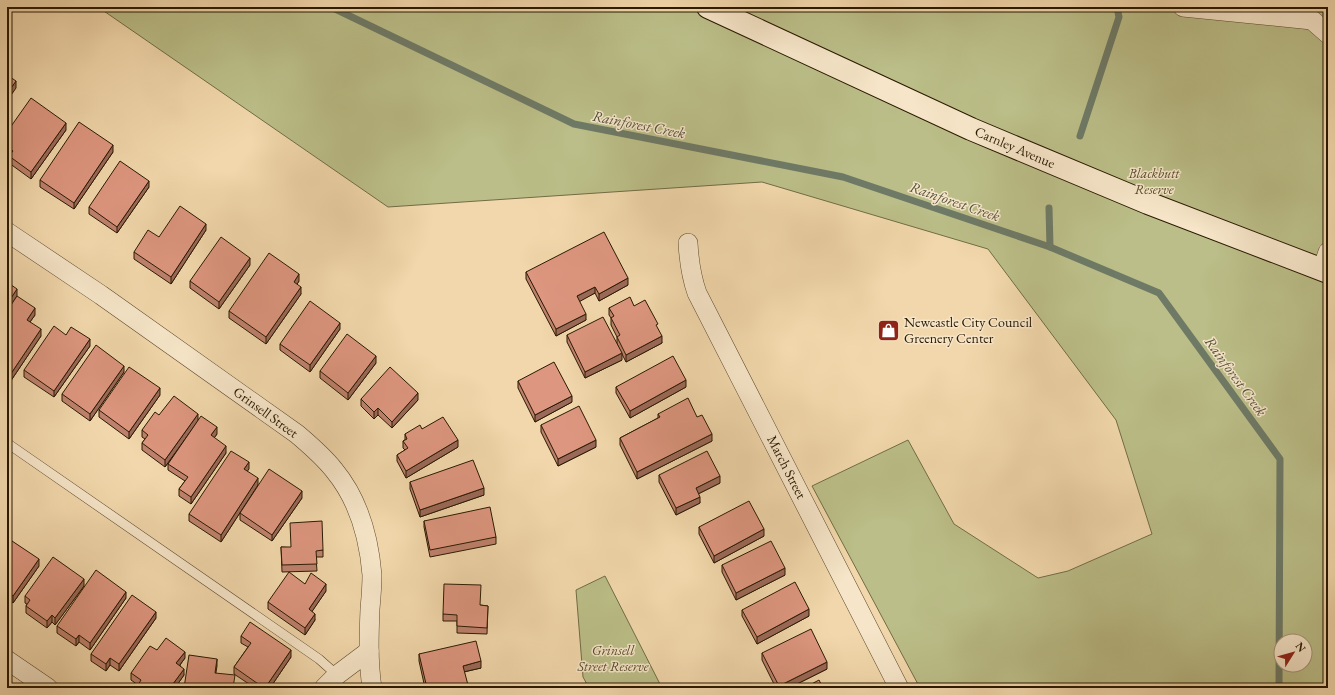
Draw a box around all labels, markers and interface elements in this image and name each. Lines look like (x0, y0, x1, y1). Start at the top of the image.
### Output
water label: Rainforest Creek (591, 106, 687, 142)
street label: Carnley Avenue (972, 122, 1058, 172)
park label: Blackbutt Reserve (1128, 164, 1180, 198)
water label: Rainforest Creek (907, 177, 1003, 225)
place label: Newcastle City Council Greenery Center (904, 313, 1033, 347)
shop icon: Newcastle City Council Greenery Center (876, 317, 902, 343)
water label: Rainforest Creek (1201, 332, 1271, 420)
street label: Grinsell Street (230, 382, 303, 442)
street label: March Street (763, 432, 811, 502)
north arrow (1273, 633, 1313, 673)
text: N (1293, 639, 1309, 655)
park label: Grinsell Street Reserve (576, 641, 649, 675)

